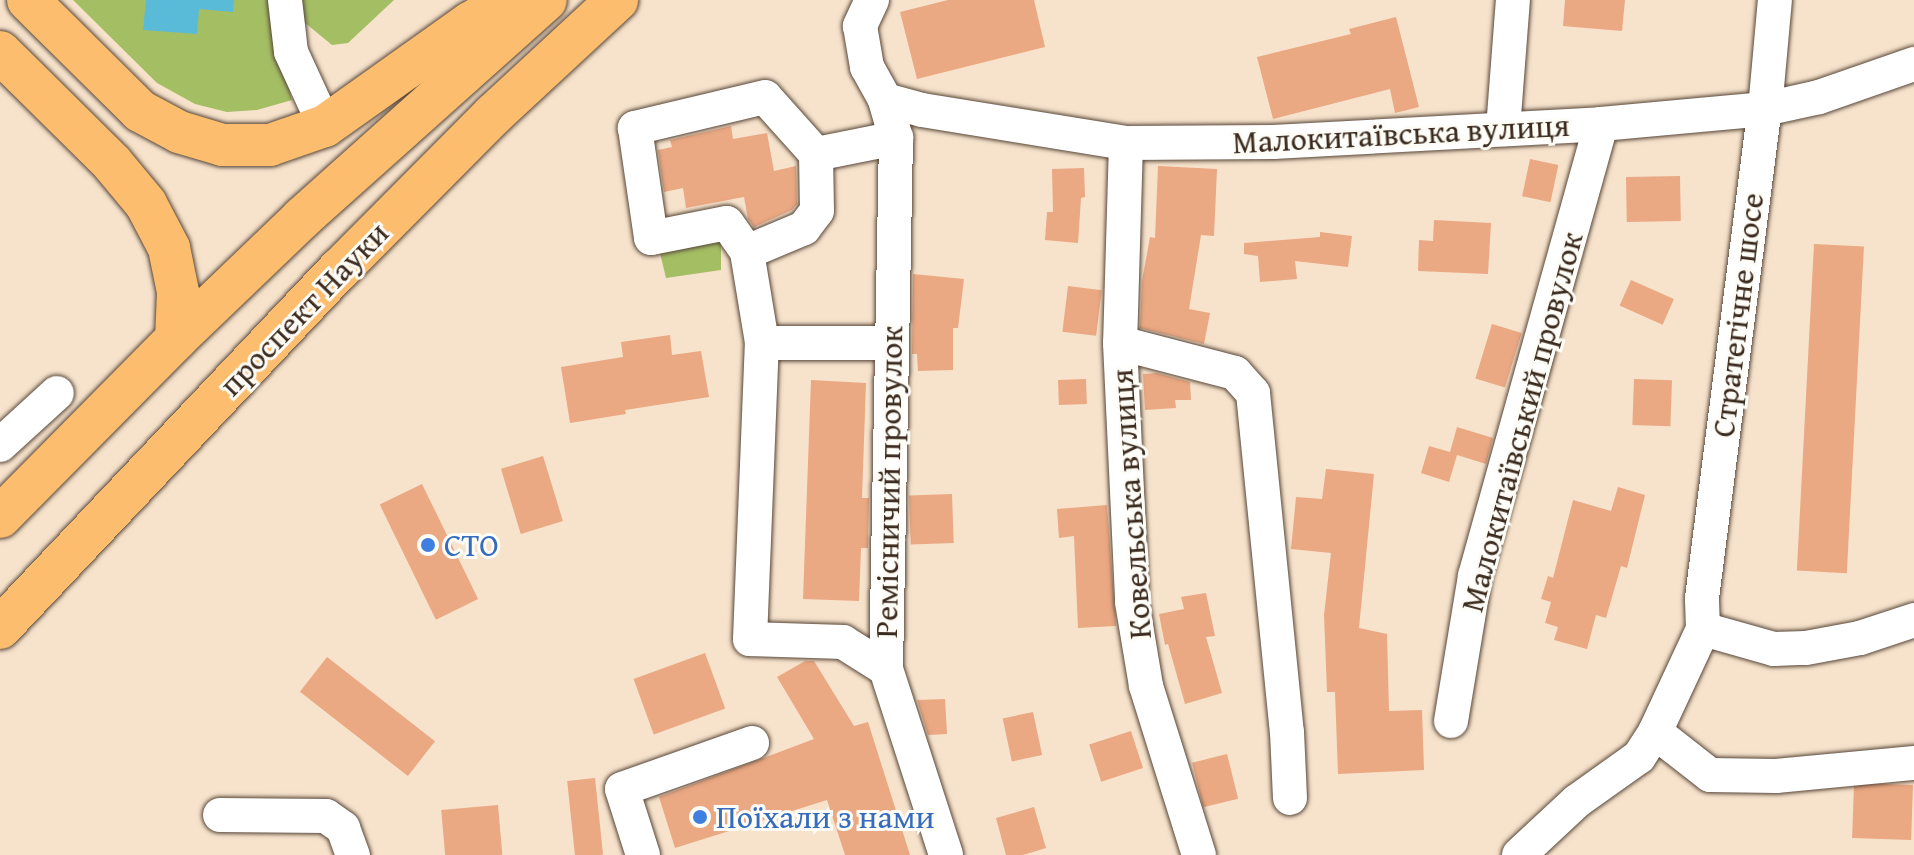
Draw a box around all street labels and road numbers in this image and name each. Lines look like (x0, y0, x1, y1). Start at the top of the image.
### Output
street label: Малокитаївська вулиця (1232, 106, 1570, 162)
street label: Стратегічне шосе (1704, 191, 1772, 439)
street label: проспект Науки (211, 214, 397, 404)
street label: Малокитаївський провулок (1453, 228, 1591, 616)
street label: Ремісничий провулок (867, 326, 911, 638)
street label: Ковельська вулиця (1102, 368, 1160, 640)

